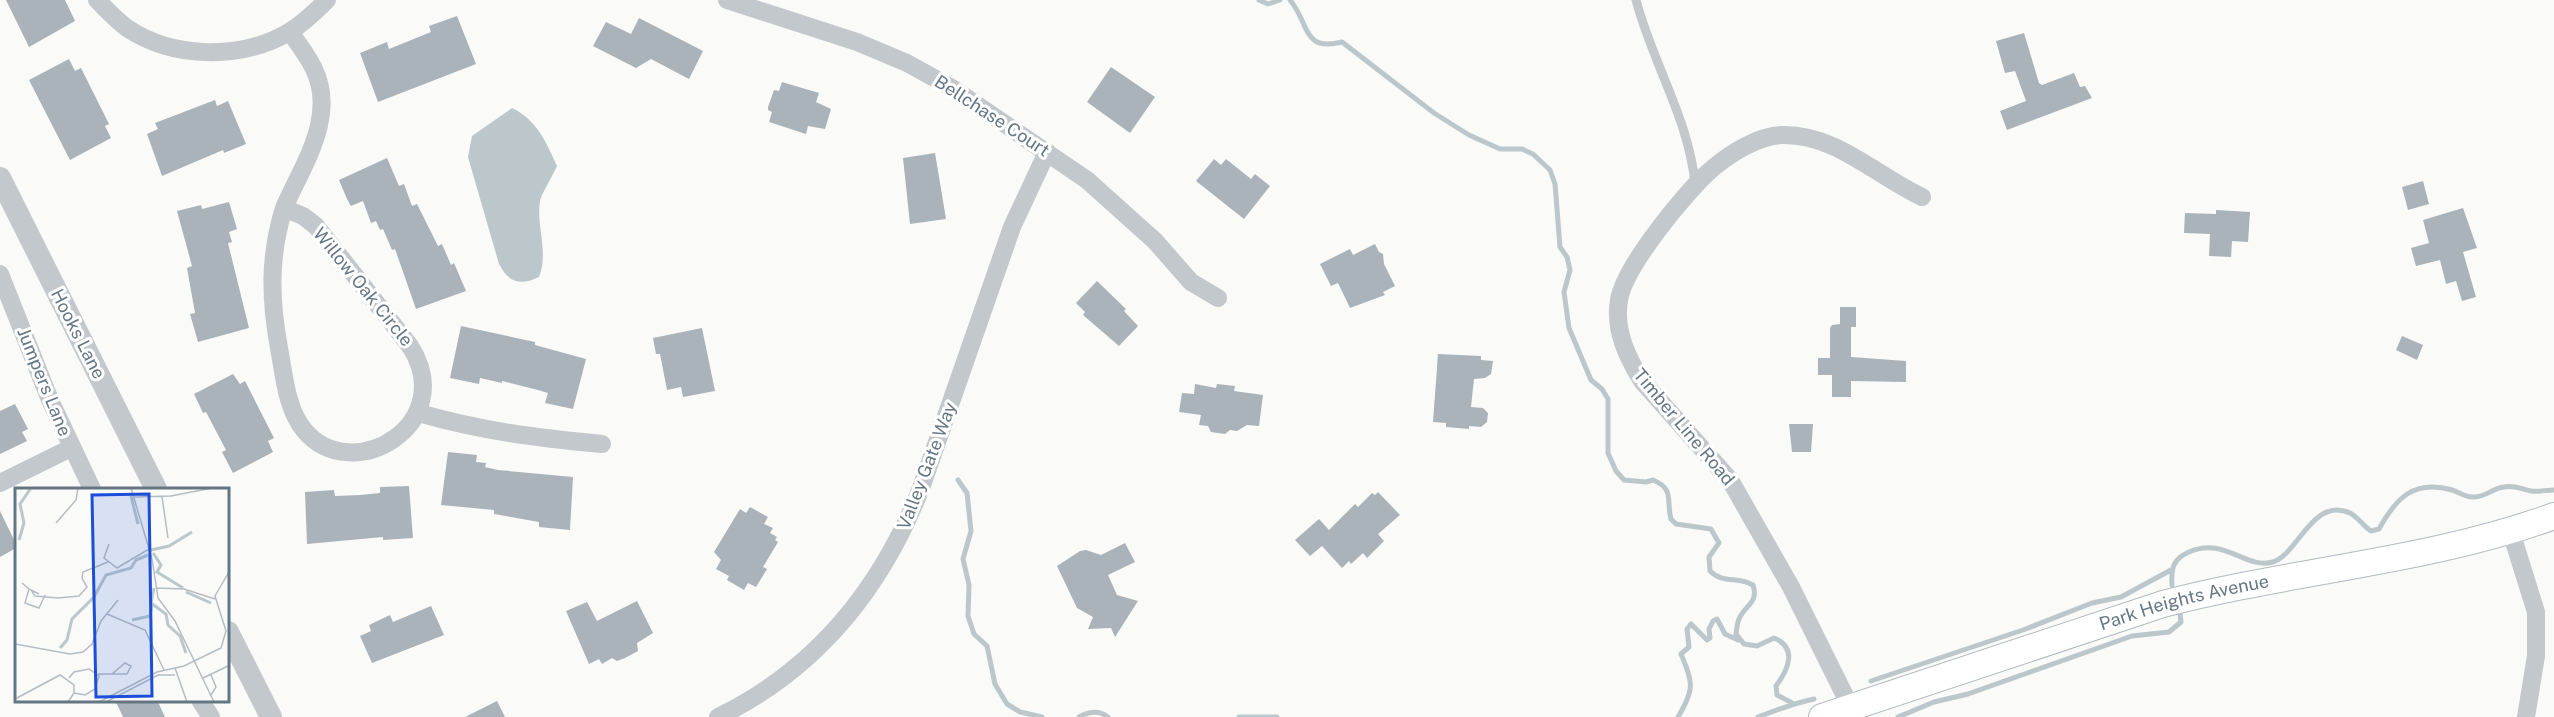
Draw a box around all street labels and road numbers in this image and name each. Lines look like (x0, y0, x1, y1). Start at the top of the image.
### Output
street label: Bellchase Court (931, 71, 1054, 161)
street label: Willow Oak Circle (309, 223, 418, 350)
street label: Hooks Lane (47, 285, 110, 382)
street label: Jumpers Lane (13, 325, 76, 439)
street label: Timber Line Road (1630, 364, 1739, 489)
street label: Valley Gate Way (893, 399, 961, 532)
street label: Park Heights Avenue (2096, 570, 2270, 634)

